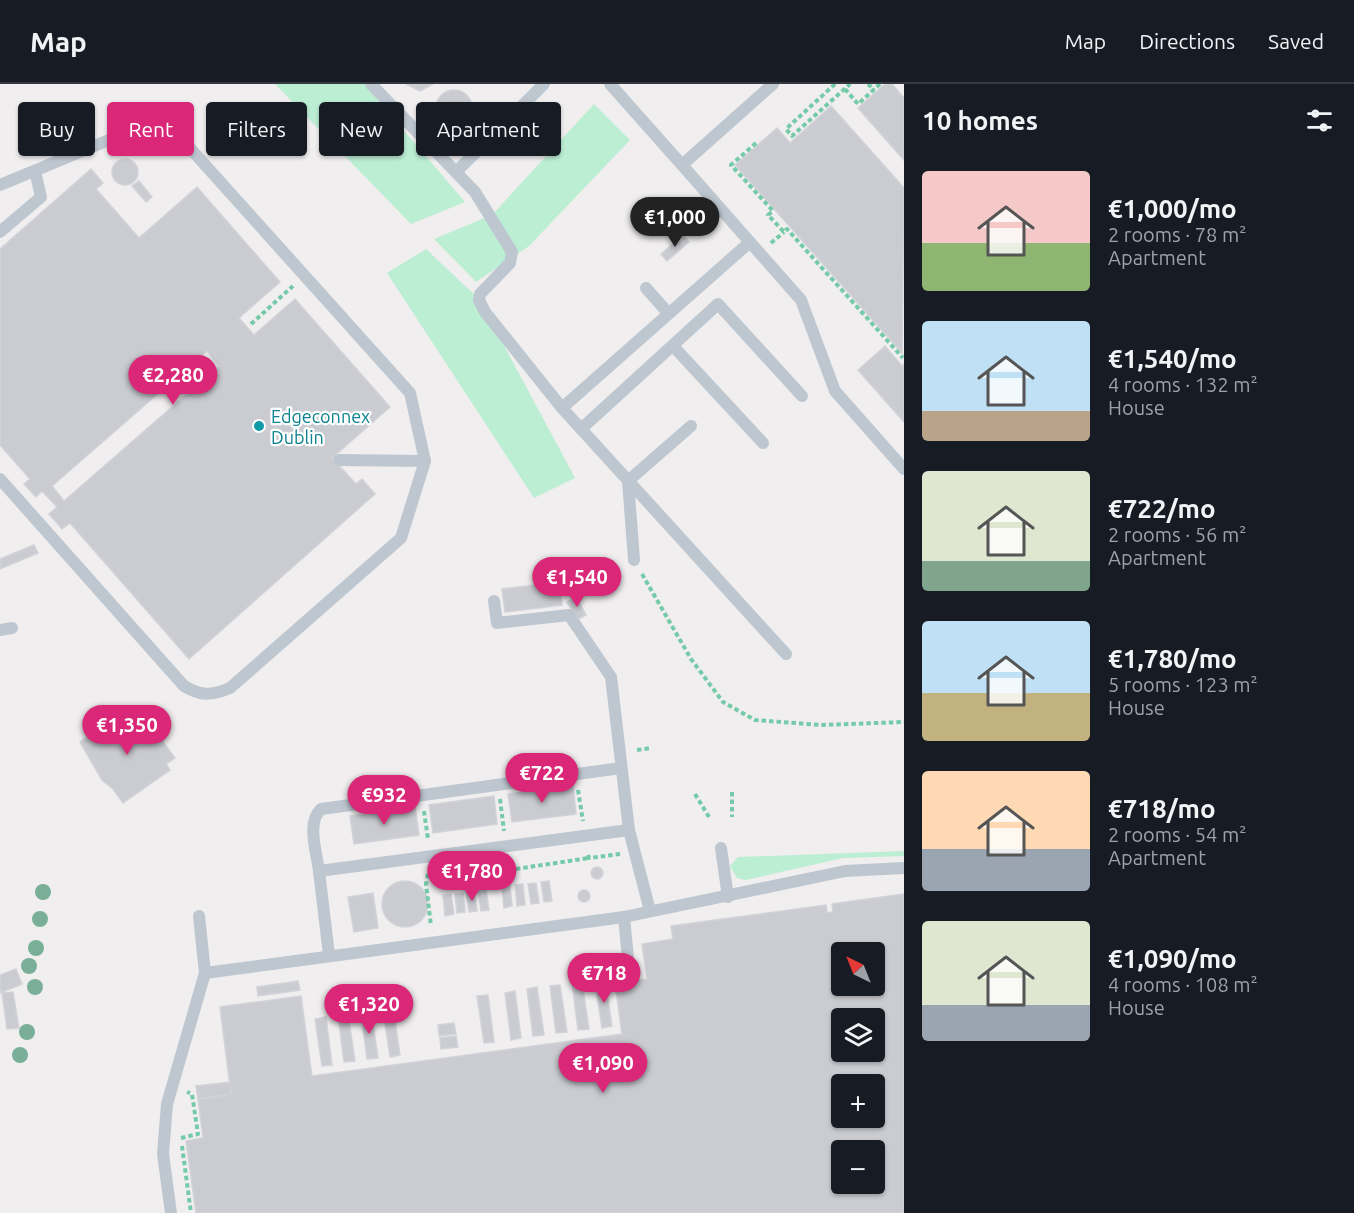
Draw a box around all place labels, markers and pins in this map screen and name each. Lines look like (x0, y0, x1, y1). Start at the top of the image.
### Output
pin: €1,000 (626, 197, 724, 248)
pin: €2,280 (124, 355, 222, 406)
place label: Edgeconnex Dublin (271, 406, 370, 447)
marker: Edgeconnex Dublin (252, 419, 266, 433)
pin: €1,540 (528, 557, 626, 608)
pin: €1,350 (78, 705, 176, 756)
pin: €722 (506, 753, 578, 804)
pin: €932 (348, 775, 420, 826)
pin: €1,780 (423, 851, 521, 902)
pin: €718 (568, 953, 640, 1004)
pin: €1,320 (320, 984, 418, 1035)
pin: €1,090 (554, 1043, 652, 1094)

